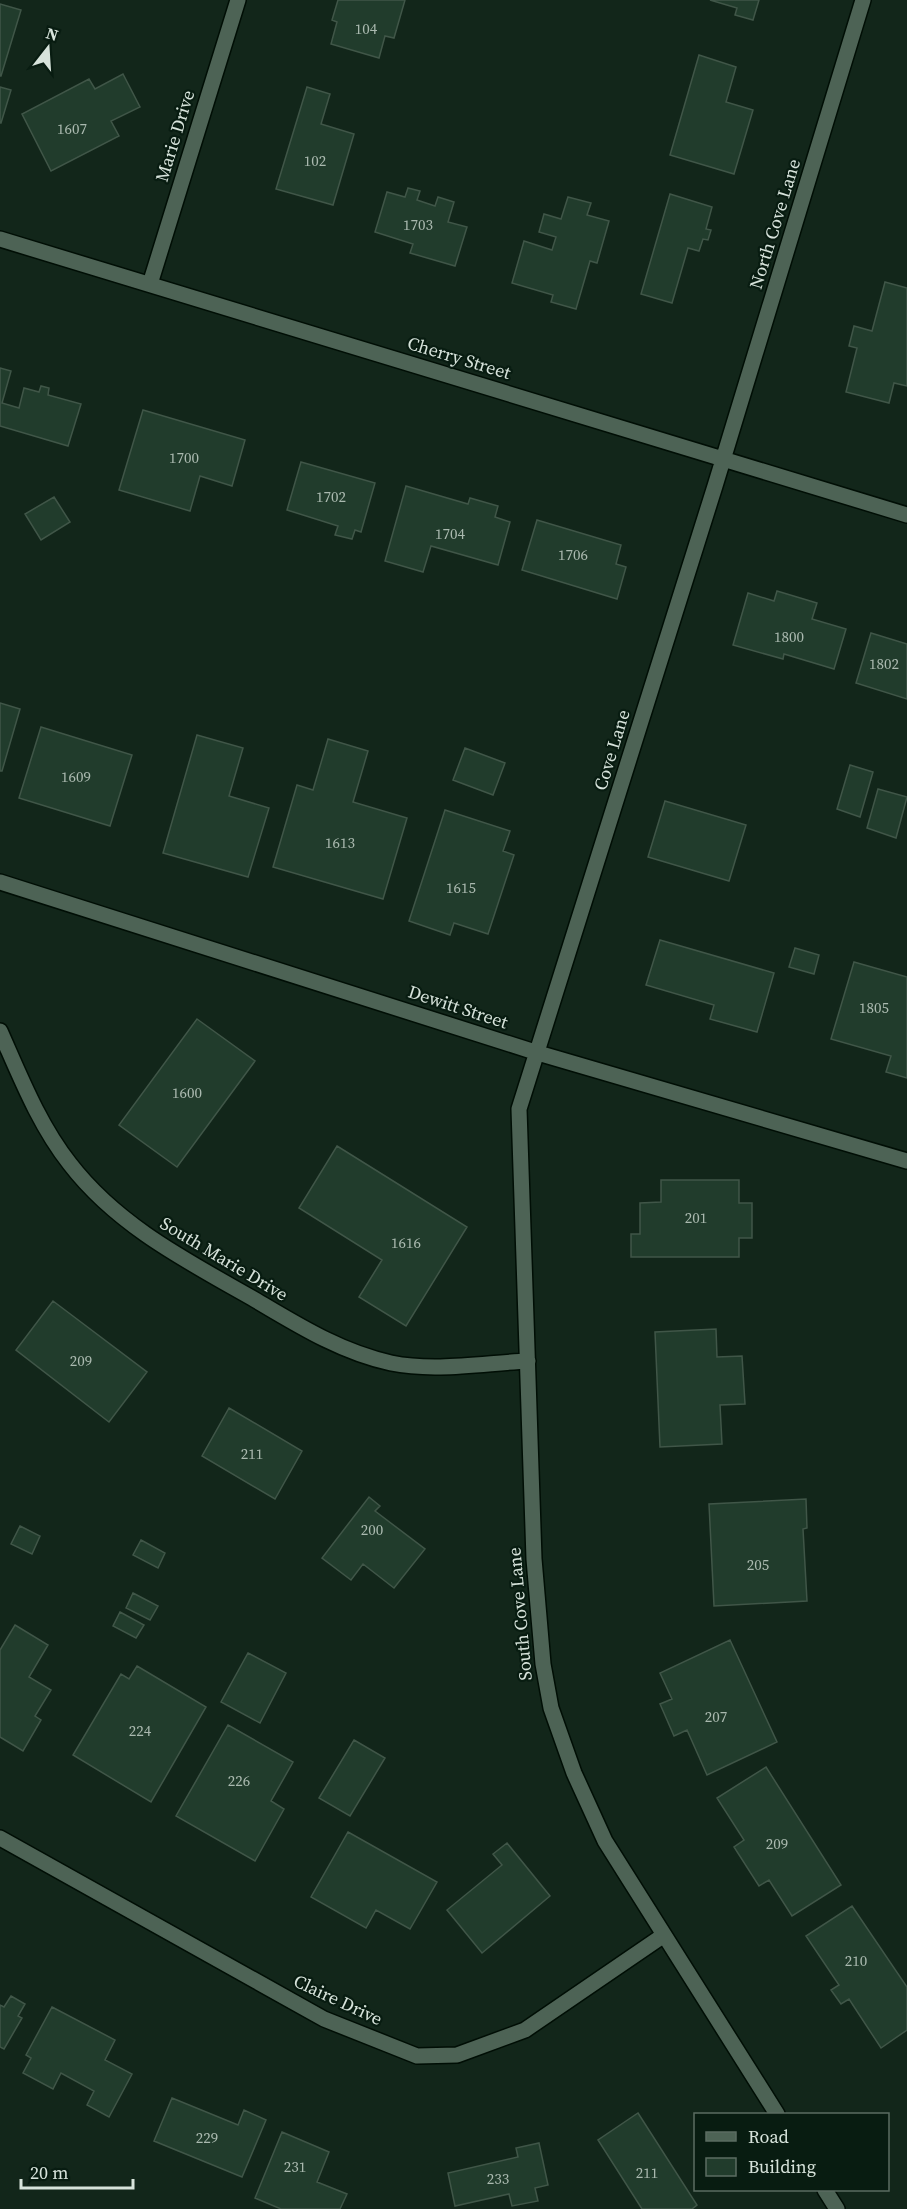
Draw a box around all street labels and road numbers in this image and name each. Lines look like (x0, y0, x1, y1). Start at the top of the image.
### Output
street label: Marie Drive (149, 87, 200, 185)
street label: North Cove Lane (743, 156, 806, 292)
street label: Cherry Street (404, 330, 514, 385)
street label: Cove Lane (587, 706, 636, 793)
street label: Dewitt Street (405, 979, 511, 1034)
street label: South Marie Drive (156, 1211, 293, 1307)
street label: South Cove Lane (501, 1546, 538, 1682)
street label: Claire Drive (290, 1968, 387, 2031)

